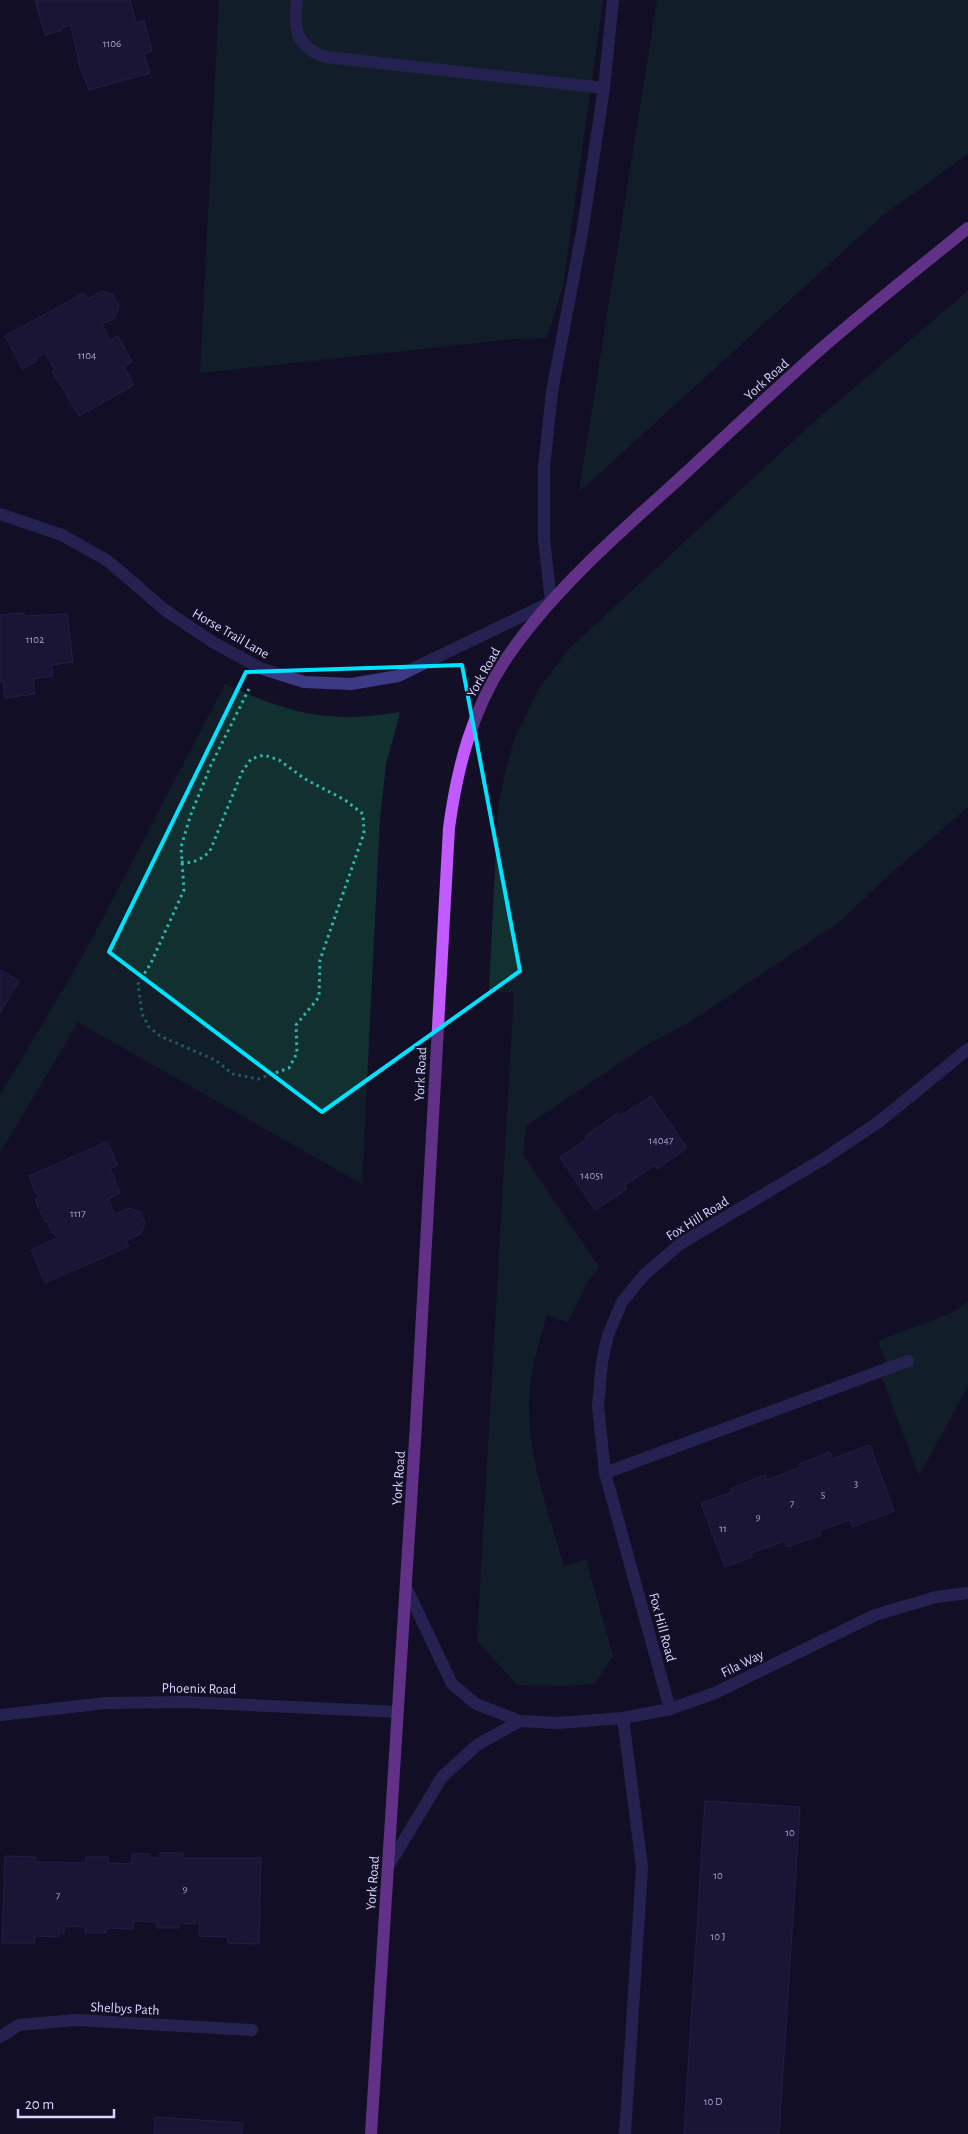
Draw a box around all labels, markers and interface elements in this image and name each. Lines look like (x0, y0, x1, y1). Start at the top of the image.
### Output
house number: 1106 (103, 38, 121, 49)
house number: 1104 (78, 350, 96, 361)
street label: York Road (742, 356, 792, 403)
street label: Horse Trail Lane (190, 606, 271, 662)
house number: 1102 (26, 634, 44, 645)
street label: York Road (465, 645, 503, 700)
street label: York Road (413, 1047, 429, 1102)
house number: 14047 (649, 1135, 674, 1146)
house number: 14051 (580, 1170, 604, 1181)
street label: Fox Hill Road (664, 1194, 731, 1244)
house number: 1117 (70, 1208, 86, 1219)
street label: York Road (390, 1450, 408, 1506)
house number: 3 (854, 1478, 859, 1489)
house number: 5 (821, 1489, 826, 1500)
house number: 7 (790, 1498, 795, 1509)
house number: 9 (755, 1511, 761, 1522)
house number: 11 (719, 1523, 727, 1534)
street label: Fox Hill Road (646, 1591, 678, 1663)
street label: Fila Way (719, 1648, 766, 1680)
street label: Phoenix Road (161, 1681, 236, 1697)
house number: 10 (785, 1827, 795, 1838)
street label: York Road (364, 1855, 382, 1911)
house number: 10 (713, 1870, 723, 1881)
house number: 9 (182, 1883, 188, 1894)
house number: 7 (56, 1890, 61, 1901)
house number: 10 J (711, 1931, 725, 1942)
street label: Shelbys Path (90, 2000, 160, 2018)
scale bar (18, 2086, 114, 2118)
house number: 10 D (704, 2096, 722, 2107)
text: 20 m (25, 2097, 54, 2112)

